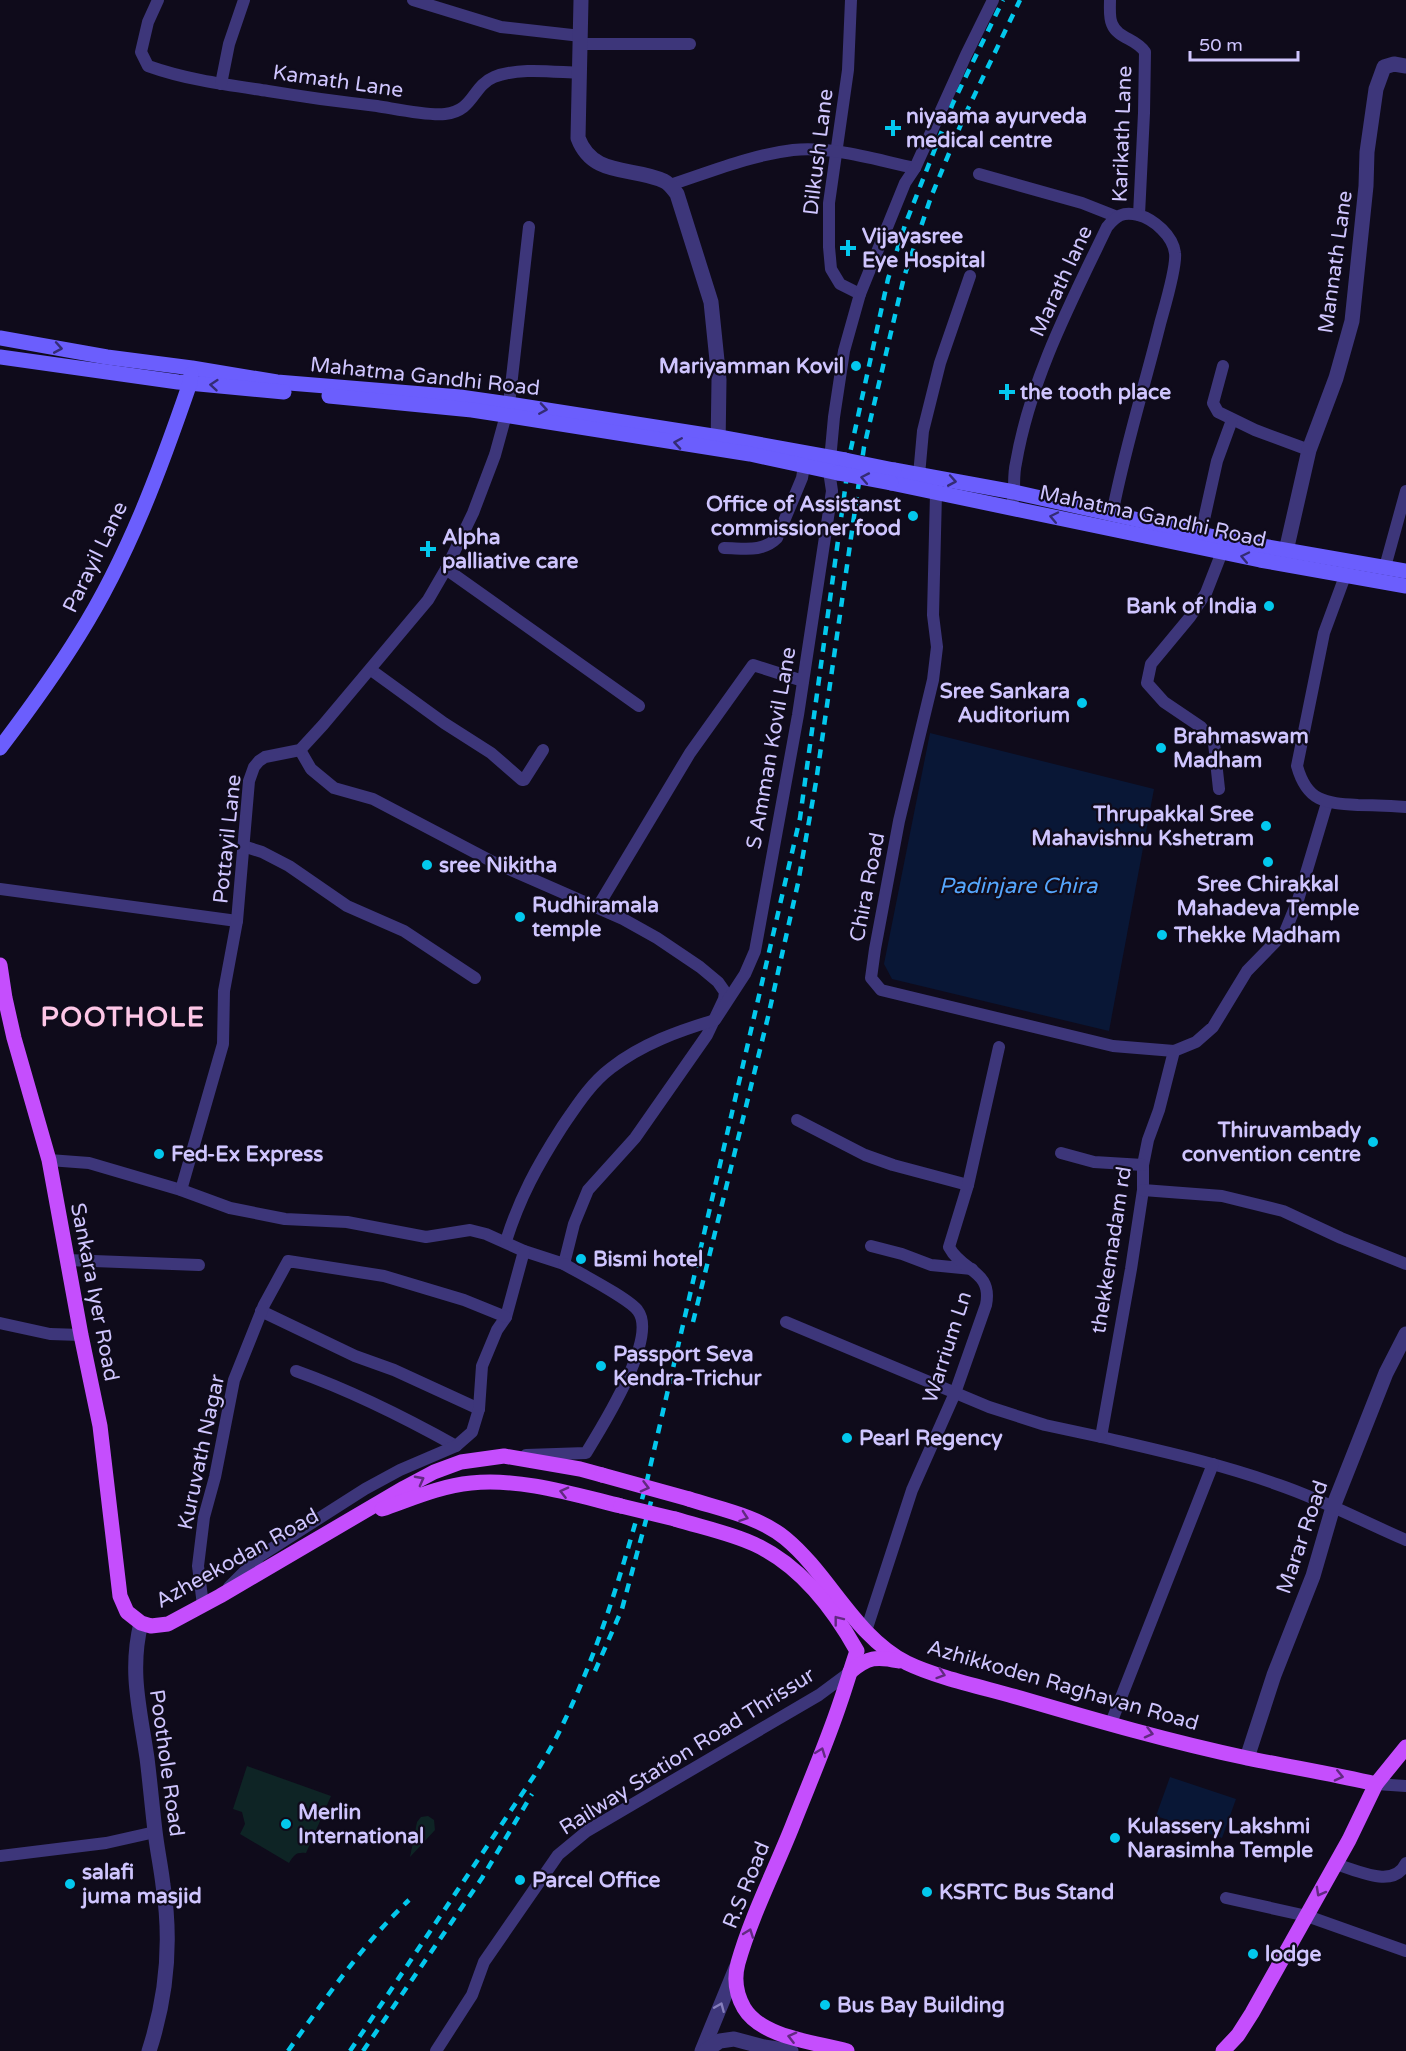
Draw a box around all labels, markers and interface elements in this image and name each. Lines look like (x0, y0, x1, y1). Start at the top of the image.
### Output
scale bar (1190, 24, 1298, 62)
text: 50 m (1199, 34, 1243, 56)
street label: Kamath Lane (271, 60, 405, 103)
street label: Karikath Lane (1108, 65, 1137, 203)
street label: Dilkush Lane (798, 87, 839, 217)
place label: niyaama ayurveda medical centre (906, 104, 1087, 153)
marker: niyaama ayurveda medical centre (884, 119, 902, 137)
street label: Mannath Lane (1313, 189, 1358, 335)
street label: Marath lane (1025, 222, 1098, 341)
place label: Vijayasree Eye Hospital (862, 224, 985, 273)
marker: Vijayasree Eye Hospital (839, 239, 857, 257)
one-way arrow (52, 341, 62, 354)
street label: Mahatma Gandhi Road (309, 352, 541, 401)
place label: Mariyamman Kovil (659, 354, 844, 379)
marker: Mariyamman Kovil (849, 359, 863, 373)
one-way arrow (209, 379, 218, 392)
place label: the tooth place (1020, 380, 1171, 405)
marker: the tooth place (998, 383, 1016, 401)
one-way arrow (538, 402, 547, 414)
one-way arrow (673, 438, 682, 450)
one-way arrow (860, 472, 870, 485)
one-way arrow (946, 474, 956, 487)
street label: Mahatma Gandhi Road (1037, 480, 1268, 553)
place label: Office of Assistanst commissioner food (706, 492, 901, 541)
street label: Parayil Lane (58, 497, 133, 617)
marker: Office of Assistanst commissioner food (906, 509, 920, 523)
one-way arrow (1049, 511, 1059, 524)
place label: Alpha palliative care (442, 525, 579, 574)
marker: Alpha palliative care (419, 540, 437, 558)
one-way arrow (1240, 551, 1250, 564)
place label: Bank of India (1126, 594, 1257, 619)
marker: Bank of India (1262, 599, 1276, 613)
street label: S Amman Kovil Lane (741, 645, 802, 851)
place label: Sree Sankara Auditorium (940, 679, 1070, 728)
marker: Sree Sankara Auditorium (1075, 696, 1089, 710)
place label: Brahmaswam Madham (1173, 724, 1309, 773)
marker: Brahmaswam Madham (1154, 741, 1168, 755)
street label: Pottayil Lane (208, 773, 247, 905)
place label: Thrupakkal Sree Mahavishnu Kshetram (1031, 802, 1254, 851)
marker: Thrupakkal Sree Mahavishnu Kshetram (1259, 819, 1273, 833)
street label: Chira Road (845, 830, 890, 944)
place label: sree Nikitha (439, 853, 557, 878)
marker: Sree Chirakkal Mahadeva Temple (1261, 855, 1275, 869)
marker: sree Nikitha (420, 858, 434, 872)
place label: Sree Chirakkal Mahadeva Temple (1177, 872, 1360, 921)
water label: Padinjare Chira (939, 873, 1098, 899)
place label: Rudhiramala temple (532, 893, 659, 942)
marker: Rudhiramala temple (513, 910, 527, 924)
place label: Thekke Madham (1173, 923, 1341, 948)
marker: Thekke Madham (1155, 928, 1169, 942)
district label: POOTHOLE (41, 1001, 205, 1034)
place label: Thiruvambady convention centre (1182, 1118, 1362, 1167)
marker: Thiruvambady convention centre (1366, 1135, 1380, 1149)
place label: Fed-Ex Express (171, 1142, 323, 1167)
marker: Fed-Ex Express (152, 1147, 166, 1161)
street label: thekkemadam rd (1086, 1165, 1137, 1336)
street label: Sankara Iyer Road (65, 1201, 124, 1383)
place label: Bismi hotel (593, 1247, 703, 1272)
marker: Bismi hotel (574, 1252, 588, 1266)
street label: Warrium Ln (918, 1288, 977, 1406)
place label: Passport Seva Kendra-Trichur (613, 1342, 763, 1391)
marker: Passport Seva Kendra-Trichur (594, 1359, 608, 1373)
street label: Kuruvath Nagar (173, 1372, 230, 1532)
place label: Pearl Regency (859, 1426, 1003, 1451)
marker: Pearl Regency (840, 1431, 854, 1445)
one-way arrow (413, 1476, 424, 1487)
street label: Marar Road (1271, 1477, 1334, 1597)
one-way arrow (640, 1480, 650, 1492)
one-way arrow (559, 1486, 569, 1499)
street label: Azheekodan Road (151, 1503, 323, 1614)
one-way arrow (738, 1510, 749, 1522)
one-way arrow (835, 1616, 846, 1627)
street label: Azhikkoden Raghavan Road (924, 1635, 1201, 1736)
street label: Railway Station Road Thrissur (555, 1662, 820, 1841)
one-way arrow (935, 1667, 946, 1680)
street label: Poothole Road (144, 1688, 189, 1838)
one-way arrow (1144, 1726, 1154, 1739)
one-way arrow (814, 1747, 826, 1758)
one-way arrow (1334, 1768, 1344, 1781)
place label: Merlin International (298, 1800, 424, 1849)
place label: Kulassery Lakshmi Narasimha Temple (1127, 1814, 1313, 1863)
marker: Merlin International (279, 1817, 293, 1831)
marker: Kulassery Lakshmi Narasimha Temple (1108, 1831, 1122, 1845)
street label: R.S Road (718, 1838, 775, 1932)
place label: salafi juma masjid (80, 1860, 202, 1909)
place label: Parcel Office (532, 1868, 661, 1893)
marker: Parcel Office (513, 1873, 527, 1887)
marker: salafi juma masjid (63, 1877, 77, 1891)
place label: KSRTC Bus Stand (939, 1880, 1114, 1905)
marker: KSRTC Bus Stand (920, 1885, 934, 1899)
one-way arrow (1316, 1886, 1327, 1896)
one-way arrow (742, 1929, 754, 1940)
place label: lodge (1265, 1942, 1321, 1967)
marker: lodge (1246, 1947, 1260, 1961)
place label: Bus Bay Building (837, 1993, 1005, 2018)
marker: Bus Bay Building (818, 1998, 832, 2012)
one-way arrow (713, 2003, 725, 2014)
one-way arrow (787, 2031, 797, 2044)

